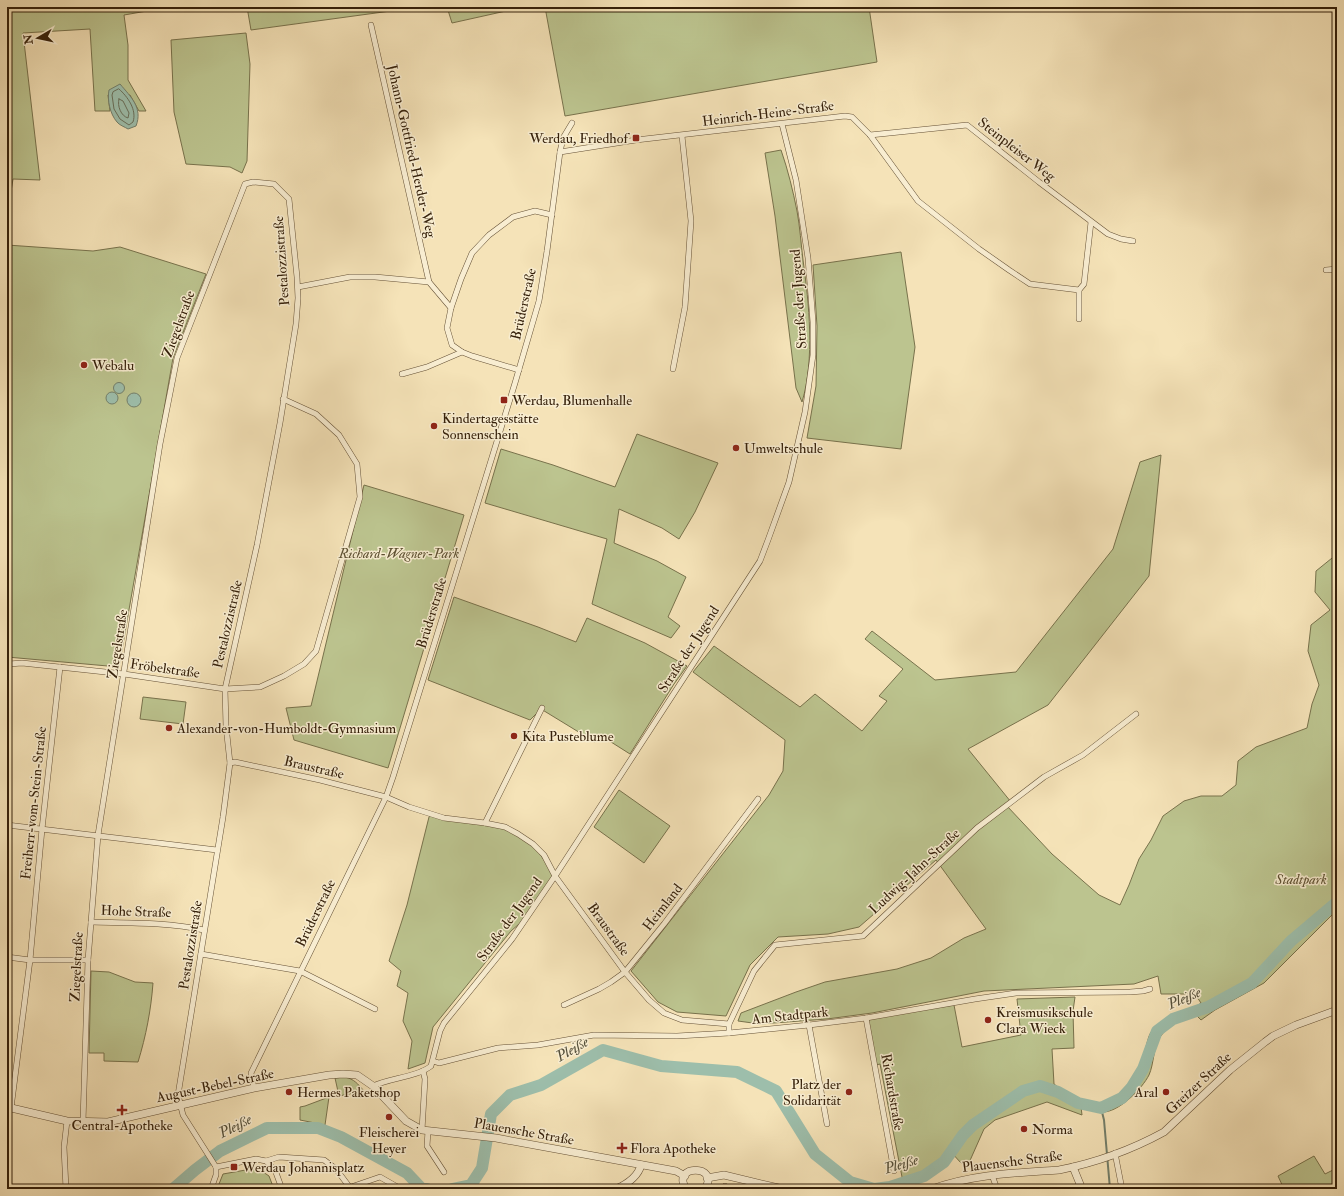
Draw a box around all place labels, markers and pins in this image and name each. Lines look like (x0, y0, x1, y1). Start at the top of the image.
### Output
place label: Werdau, Friedhof (528, 130, 630, 147)
marker: Werdau, Friedhof (631, 133, 641, 143)
place label: Webalu (91, 357, 134, 374)
marker: Webalu (79, 360, 89, 370)
place label: Werdau, Blumenhalle (511, 392, 632, 409)
marker: Werdau, Blumenhalle (499, 395, 509, 405)
place label: Kindertagesstätte Sonnenschein (442, 410, 539, 443)
marker: Kindertagesstätte Sonnenschein (429, 421, 439, 431)
place label: Umweltschule (744, 440, 823, 457)
marker: Umweltschule (731, 443, 741, 453)
place label: Alexander-von-Humboldt-Gymnasium (176, 720, 396, 738)
marker: Alexander-von-Humboldt-Gymnasium (164, 723, 174, 733)
place label: Kita Pusteblume (522, 728, 614, 745)
marker: Kita Pusteblume (509, 731, 519, 741)
place label: Kreismusikschule Clara Wieck (996, 1004, 1093, 1037)
marker: Kreismusikschule Clara Wieck (983, 1015, 993, 1025)
place label: Platz der Solidarität (783, 1076, 842, 1109)
place label: Hermes Paketshop (297, 1084, 400, 1102)
place label: Aral (1134, 1084, 1158, 1101)
marker: Hermes Paketshop (284, 1087, 294, 1097)
marker: Platz der Solidarität (844, 1087, 854, 1097)
marker: Aral (1161, 1087, 1171, 1097)
marker: Central-Apotheke (117, 1105, 127, 1115)
marker: Fleischerei Heyer (384, 1112, 394, 1122)
place label: Central-Apotheke (71, 1117, 173, 1135)
place label: Norma (1032, 1121, 1073, 1138)
place label: Fleischerei Heyer (359, 1124, 419, 1158)
marker: Norma (1019, 1124, 1029, 1134)
place label: Flora Apotheke (630, 1140, 716, 1158)
marker: Flora Apotheke (617, 1143, 627, 1153)
place label: Werdau Johannisplatz (241, 1159, 365, 1177)
marker: Werdau Johannisplatz (229, 1162, 239, 1172)

